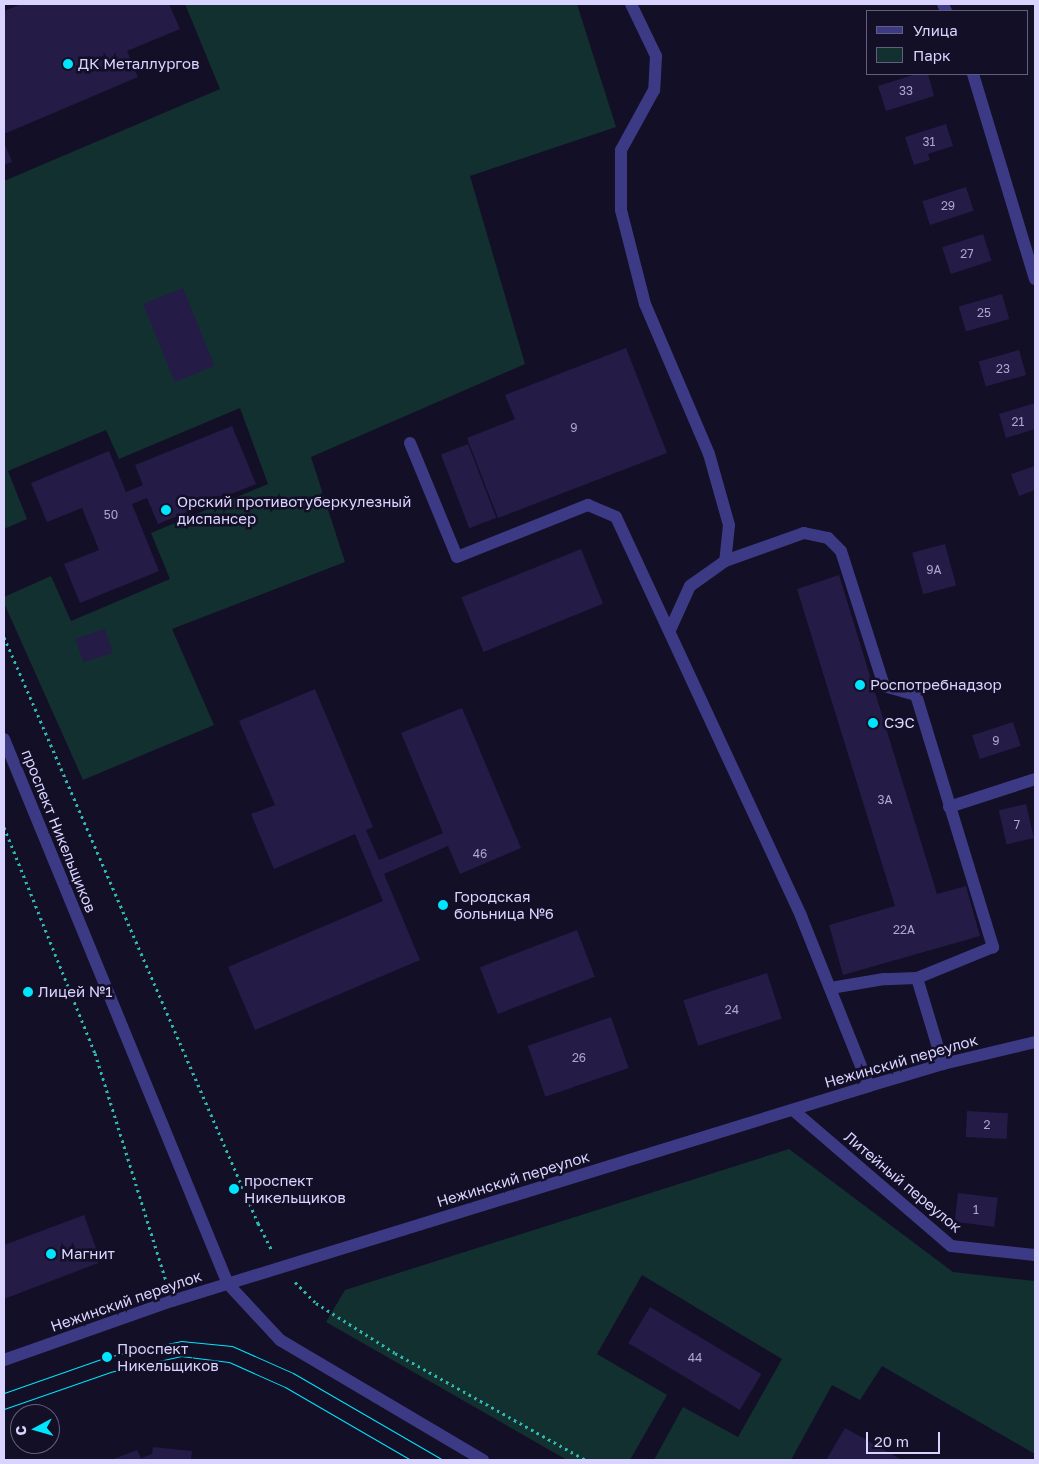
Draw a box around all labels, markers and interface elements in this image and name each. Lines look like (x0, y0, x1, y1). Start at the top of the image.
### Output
legend (866, 10, 1029, 75)
text: Улица (913, 21, 958, 39)
text: Парк (913, 46, 951, 64)
place label: ДК Металлургов (78, 55, 200, 73)
marker: ДК Металлургов (62, 58, 74, 70)
house number: 33 (899, 84, 913, 98)
house number: 31 (923, 135, 935, 149)
house number: 29 (941, 199, 955, 213)
house number: 27 (960, 247, 974, 261)
house number: 25 (977, 306, 991, 320)
house number: 23 (996, 362, 1010, 376)
house number: 21 (1012, 415, 1024, 429)
house number: 9 (570, 421, 578, 435)
place label: Орский противотуберкулезный диспансер (177, 492, 411, 527)
marker: Орский противотуберкулезный диспансер (159, 503, 173, 517)
house number: 50 (104, 508, 118, 522)
house number: 9А (926, 563, 942, 577)
place label: Роспотребнадзор (870, 676, 1002, 694)
marker: Роспотребнадзор (854, 679, 866, 691)
place label: СЭС (884, 714, 915, 732)
marker: СЭС (866, 716, 880, 730)
house number: 9 (992, 734, 1000, 748)
street label: проспект Никельщиков (18, 747, 100, 915)
house number: 3А (877, 793, 893, 807)
house number: 7 (1014, 818, 1020, 832)
house number: 46 (473, 847, 487, 861)
place label: Городская больница №6 (454, 887, 554, 922)
marker: Городская больница №6 (436, 898, 450, 912)
house number: 22А (893, 923, 915, 937)
place label: Лицей №1 (38, 983, 112, 1001)
marker: Лицей №1 (22, 986, 34, 998)
house number: 24 (725, 1003, 739, 1017)
street label: Нежинский переулок (822, 1030, 980, 1092)
house number: 26 (572, 1051, 586, 1065)
house number: 2 (984, 1118, 990, 1132)
street label: Литейный переулок (841, 1128, 965, 1236)
street label: Нежинский переулок (434, 1147, 592, 1211)
place label: проспект Никельщиков (244, 1171, 346, 1206)
marker: проспект Никельщиков (228, 1183, 240, 1195)
house number: 1 (973, 1203, 979, 1217)
place label: Магнит (61, 1245, 115, 1263)
marker: Магнит (45, 1248, 57, 1260)
street label: Нежинский переулок (48, 1267, 204, 1335)
place label: Проспект Никельщиков (117, 1339, 219, 1374)
marker: Проспект Никельщиков (101, 1351, 113, 1363)
house number: 44 (688, 1351, 702, 1365)
north arrow (10, 1404, 60, 1454)
scale bar (869, 1422, 943, 1454)
text: С (12, 1425, 30, 1436)
text: 20 m (874, 1432, 909, 1450)

